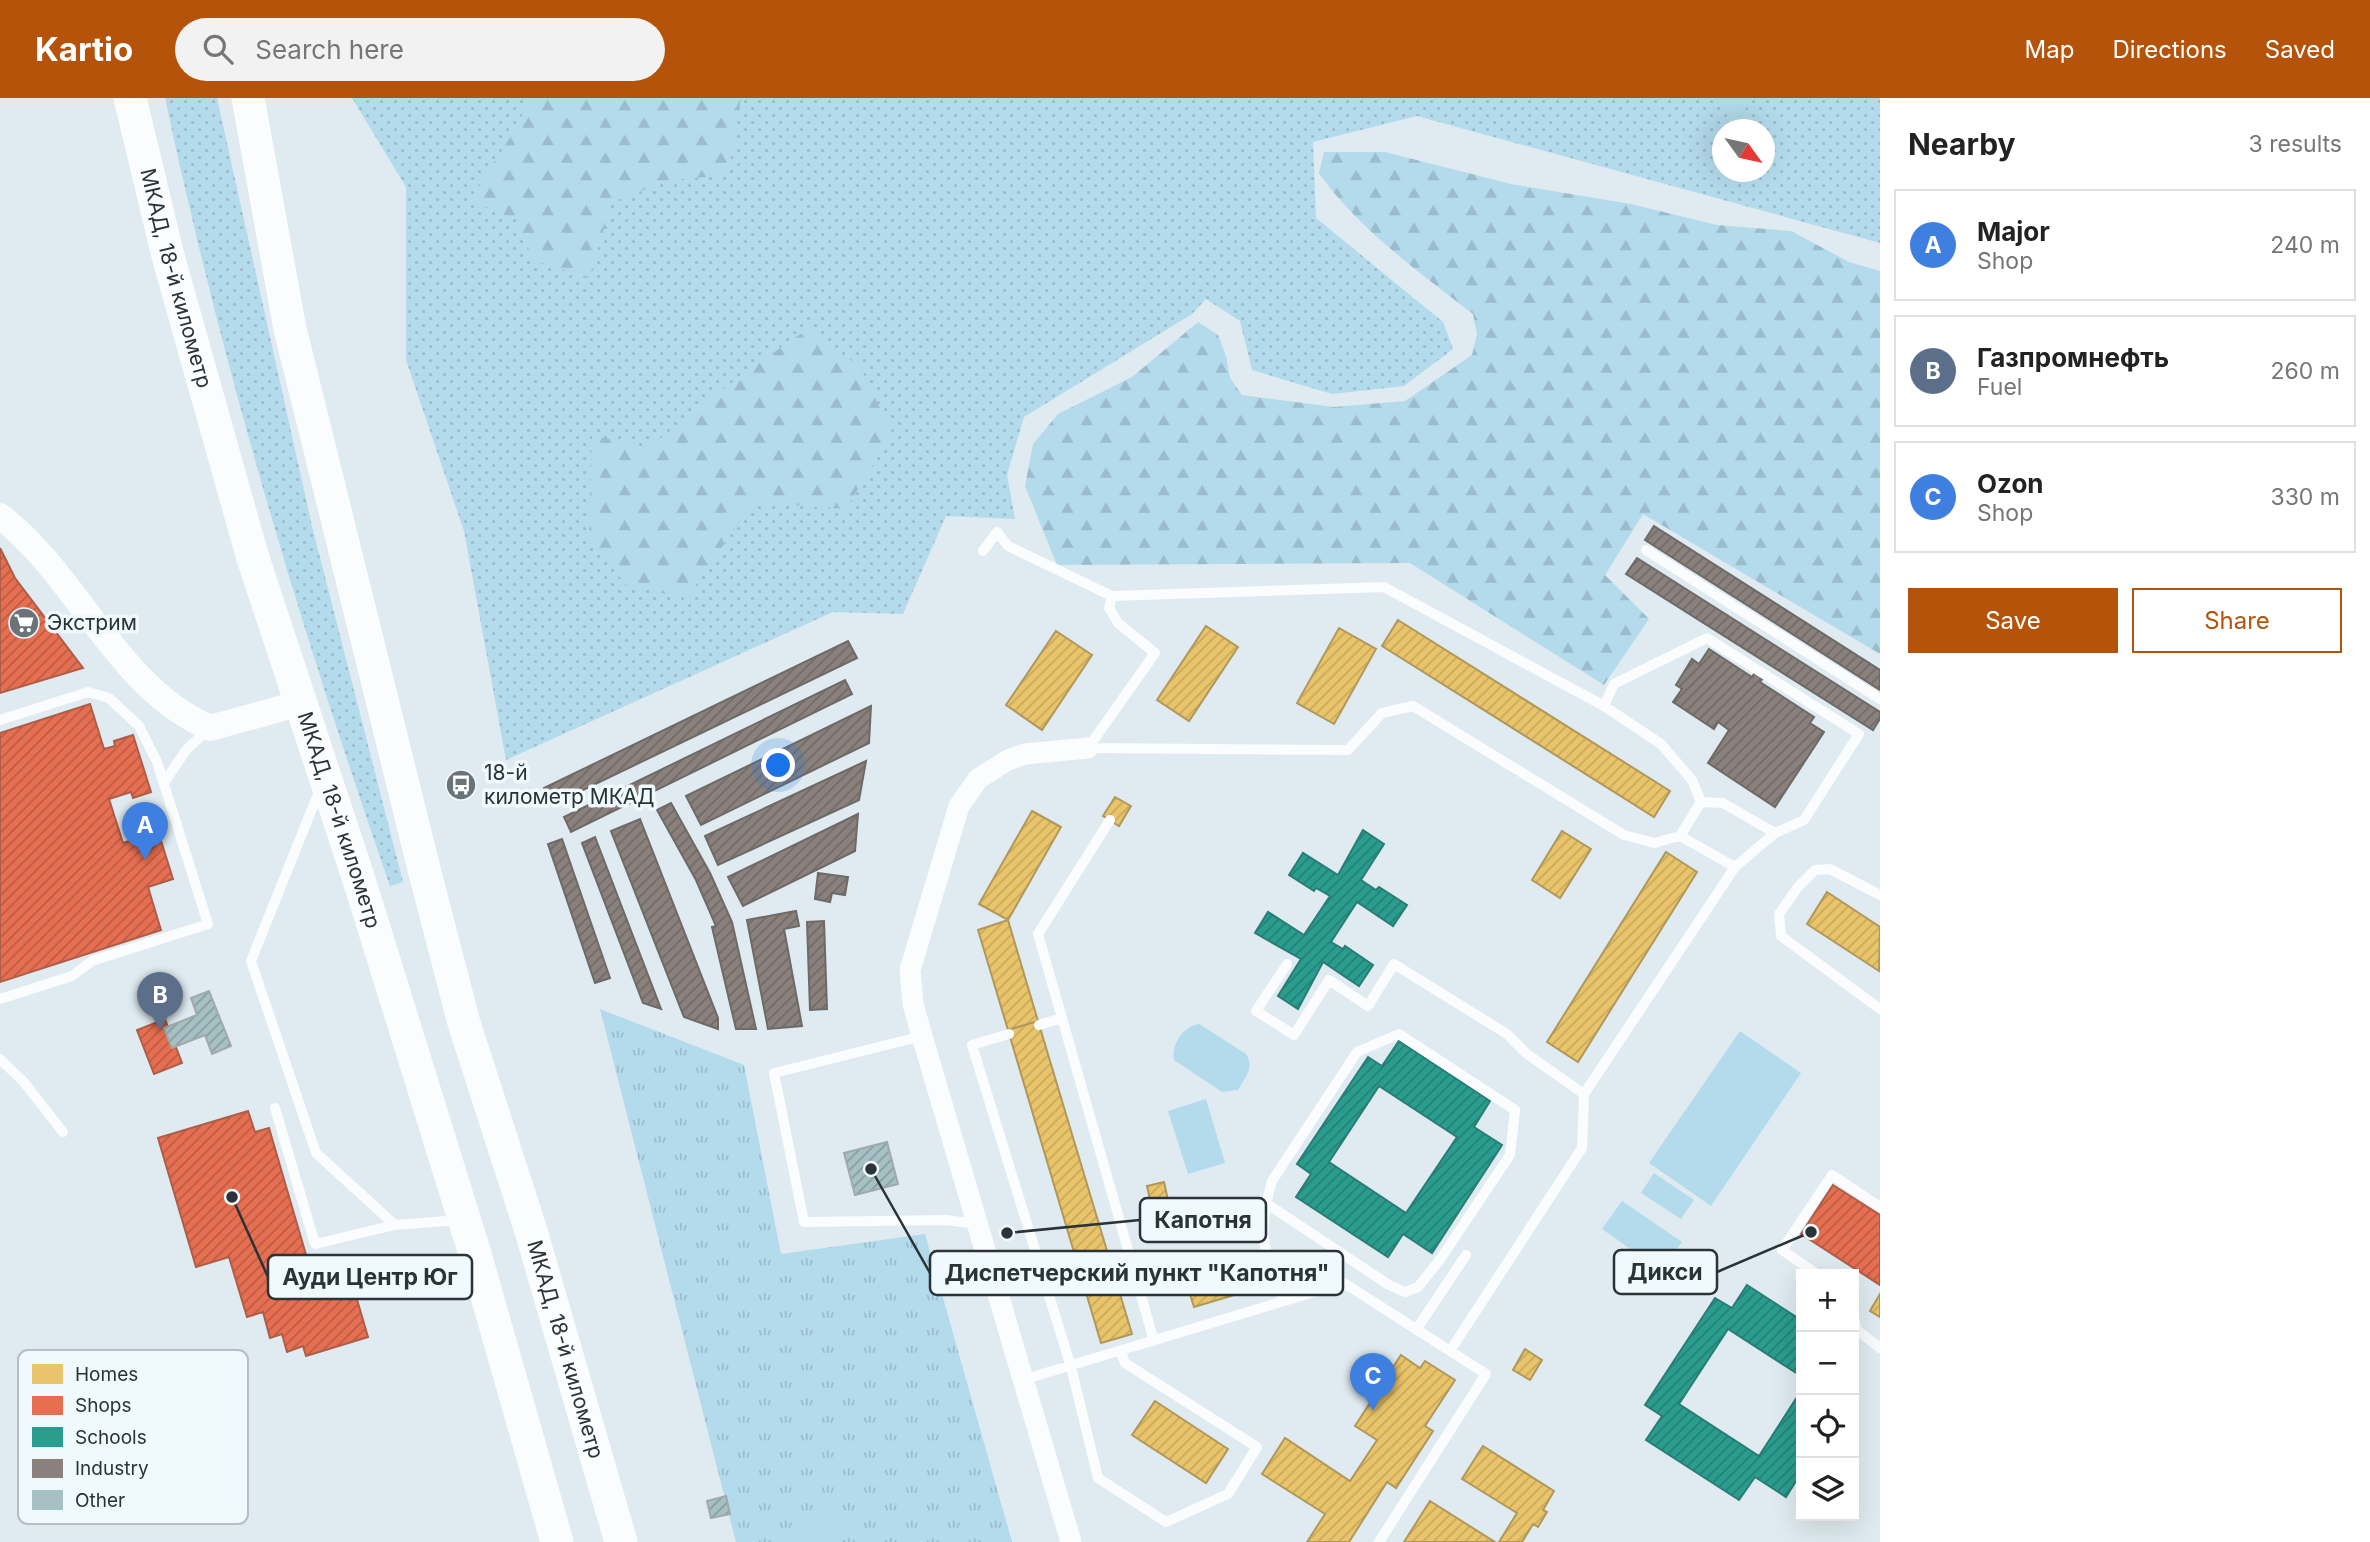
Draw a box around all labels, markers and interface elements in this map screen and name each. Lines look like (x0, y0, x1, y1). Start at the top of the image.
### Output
search box (175, 18, 665, 81)
text: Kartio (35, 29, 133, 69)
icon: search (199, 30, 237, 68)
text: Search here (255, 34, 404, 65)
text: Map (2025, 35, 2074, 64)
text: Directions (2112, 35, 2227, 64)
text: Saved (2265, 35, 2335, 64)
north arrow (1712, 119, 1775, 182)
text: Nearby (1908, 126, 2016, 162)
text: 3 results (2249, 130, 2342, 158)
street label: МКАД, 18-й километр (135, 166, 217, 391)
text: Major (1977, 216, 2050, 247)
text: A (1924, 231, 1942, 259)
text: 240 m (2270, 231, 2340, 259)
text: Shop (1977, 247, 2033, 275)
text: Газпромнефть (1977, 342, 2169, 373)
text: B (1925, 357, 1941, 385)
text: 260 m (2271, 357, 2340, 385)
text: Fuel (1977, 373, 2022, 401)
text: Ozon (1977, 468, 2044, 499)
text: C (1924, 483, 1942, 511)
text: 330 m (2270, 483, 2340, 511)
text: Shop (1977, 499, 2033, 527)
button: Save (1908, 588, 2118, 653)
button: Share (2132, 588, 2342, 653)
supermarket icon: Экстрим (7, 606, 41, 640)
place label: Экстрим (47, 610, 137, 635)
street label: МКАД, 18-й километр (292, 708, 386, 931)
your location (761, 748, 795, 782)
place label: 18-й километр МКАД (484, 760, 655, 809)
bus stop icon: 18-й километр МКАД (444, 768, 478, 802)
pin: A (122, 802, 168, 860)
pin: B (137, 972, 183, 1030)
callout: Капотня (1140, 1198, 1266, 1242)
text: Капотня (1154, 1206, 1252, 1234)
street label: МКАД, 18-й километр (522, 1237, 609, 1461)
callout: Дикси (1614, 1250, 1717, 1294)
callout: Диспетчерский пункт "Капотня" (930, 1251, 1343, 1295)
callout: Ауди Центр Юг (268, 1255, 472, 1299)
text: Дикси (1627, 1258, 1703, 1286)
text: Диспетчерский пункт "Капотня" (944, 1259, 1330, 1287)
text: Ауди Центр Юг (282, 1263, 458, 1291)
map controls (1796, 1269, 1859, 1521)
button: + (1796, 1269, 1859, 1332)
button: − (1796, 1332, 1859, 1395)
legend (18, 1350, 248, 1524)
pin: C (1350, 1353, 1396, 1411)
text: Homes (75, 1363, 138, 1386)
text: Shops (75, 1394, 131, 1417)
button: locate (1796, 1395, 1859, 1458)
text: Schools (75, 1426, 147, 1449)
text: Industry (75, 1457, 149, 1480)
button: layers (1796, 1458, 1859, 1521)
text: Other (75, 1489, 125, 1512)

